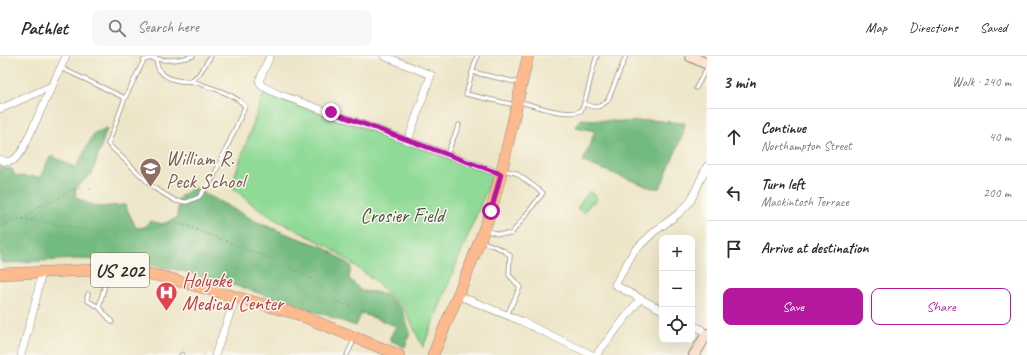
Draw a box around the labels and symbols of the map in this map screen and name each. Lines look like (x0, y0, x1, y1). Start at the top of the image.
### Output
route end (322, 103, 340, 121)
place label: William R. Peck School (166, 146, 248, 194)
school or university icon: William R. Peck School (137, 156, 163, 189)
route start (482, 202, 500, 220)
park label: Crosier Field (360, 203, 447, 228)
road number: US 202 (91, 253, 149, 287)
place label: Holyoke Medical Center (182, 268, 285, 316)
hospital icon: Holyoke Medical Center (153, 279, 179, 312)

